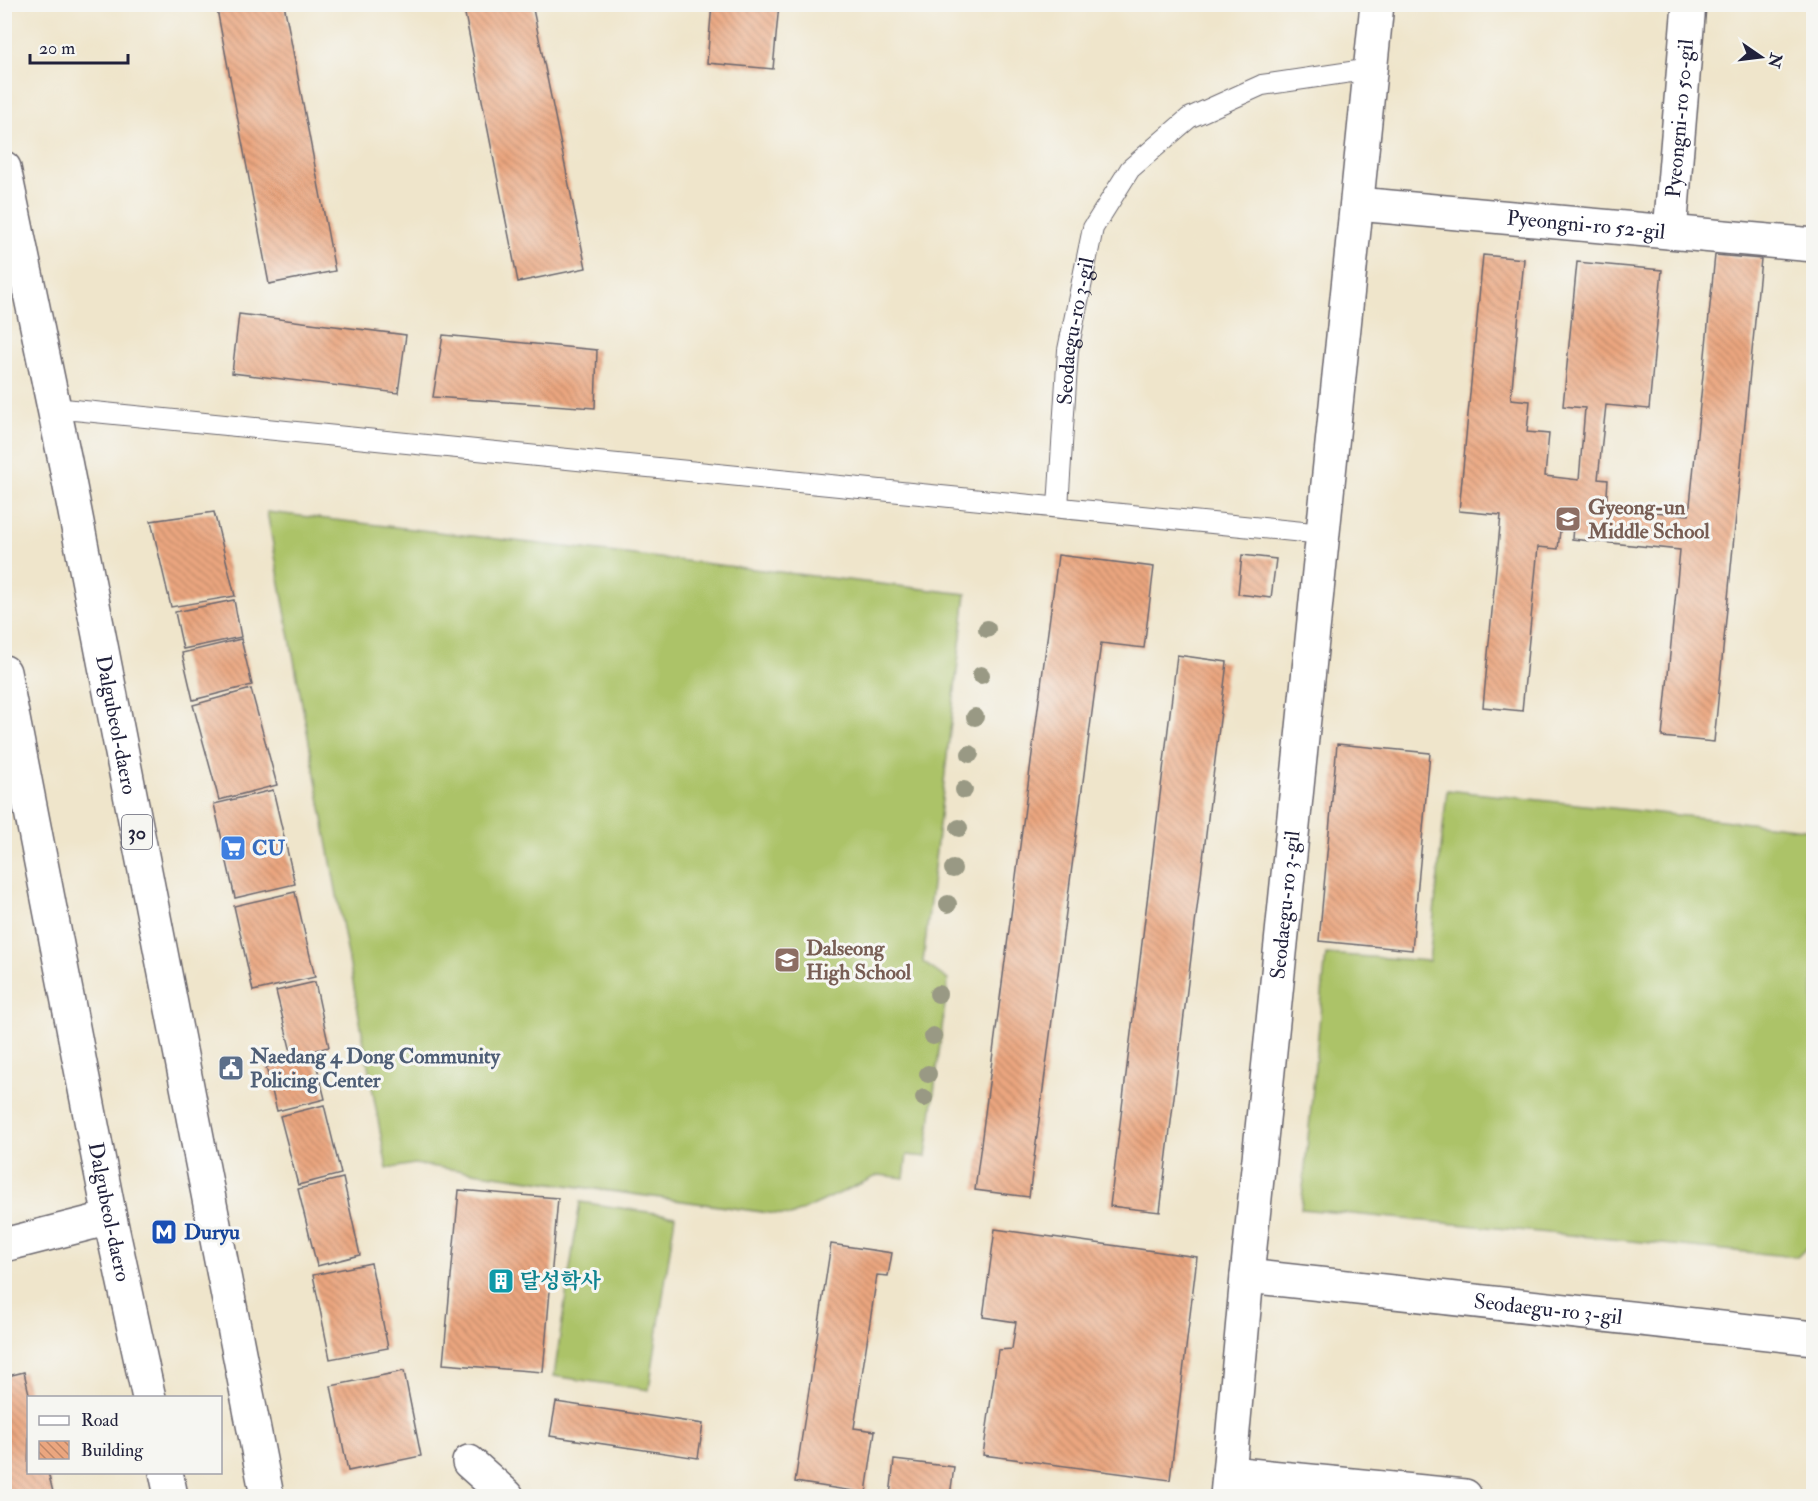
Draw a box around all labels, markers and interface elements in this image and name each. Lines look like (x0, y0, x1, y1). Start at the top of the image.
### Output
scale bar (30, 27, 128, 65)
north arrow (1731, 27, 1791, 87)
text: 20 m (39, 37, 75, 60)
street label: Pyeongni-ro 50-gil (1659, 37, 1700, 199)
text: N (1763, 50, 1786, 70)
street label: Pyeongni-ro 52-gil (1506, 204, 1667, 245)
street label: Seodaegu-ro 3-gil (1051, 254, 1100, 406)
place label: Gyeong-un Middle School (1587, 494, 1710, 545)
school or university icon: Gyeong-un Middle School (1553, 504, 1583, 534)
street label: Dalgubeol-daero (90, 653, 143, 797)
road number: 30 (122, 815, 152, 849)
street label: Seodaegu-ro 3-gil (1264, 829, 1306, 980)
supermarket icon: CU (218, 833, 248, 863)
place label: CU (252, 835, 285, 862)
place label: Dalseong High School (806, 935, 912, 986)
school or university icon: Dalseong High School (772, 945, 802, 975)
place label: Naedang 4 Dong Community Policing Center (249, 1043, 501, 1094)
public building icon: Naedang 4 Dong Community Policing Center (216, 1053, 246, 1083)
street label: Dalgubeol-daero (82, 1140, 137, 1284)
metro station icon: Duryu (149, 1217, 179, 1247)
place label: Duryu (184, 1219, 240, 1246)
building icon: 달성학사 (486, 1266, 516, 1296)
place label: 달성학사 (520, 1268, 602, 1295)
street label: Seodaegu-ro 3-gil (1473, 1287, 1624, 1331)
legend (27, 1396, 222, 1474)
text: Road (81, 1409, 119, 1432)
text: Building (81, 1439, 144, 1462)

